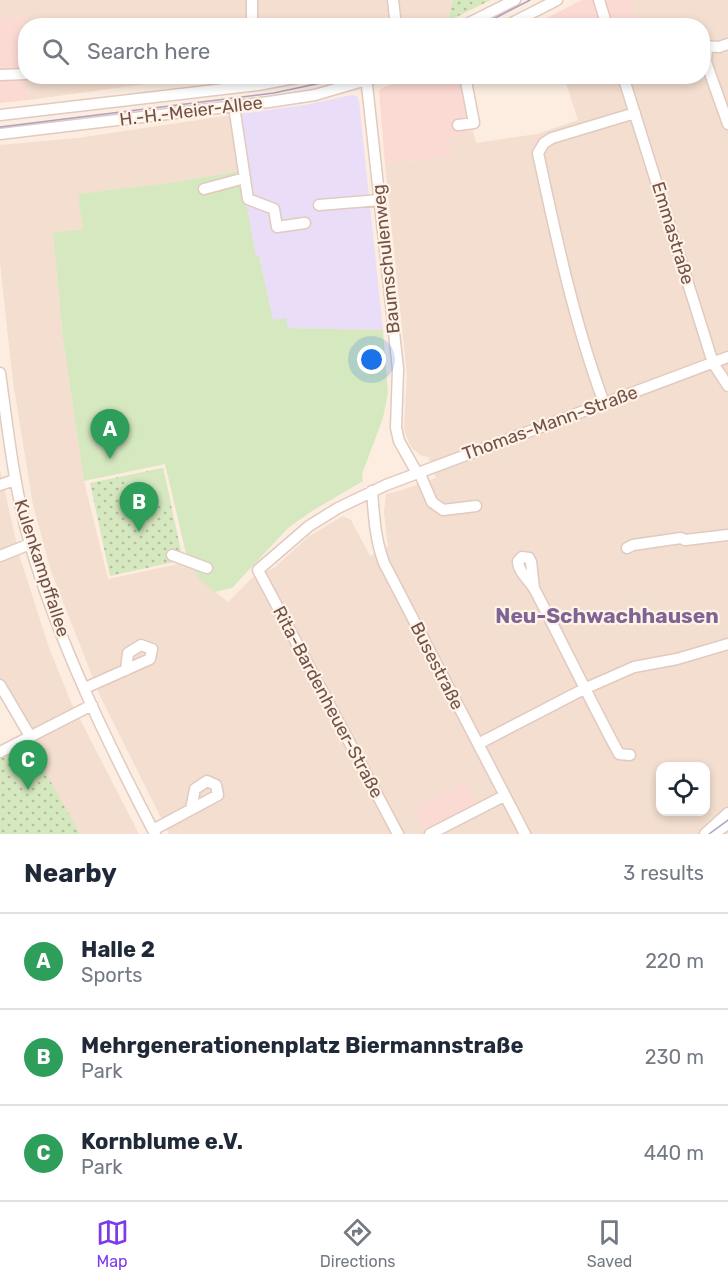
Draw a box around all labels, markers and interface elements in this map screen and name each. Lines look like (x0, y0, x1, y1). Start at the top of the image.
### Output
search box (18, 18, 710, 84)
icon: search (39, 35, 72, 68)
text: Search here (87, 38, 210, 65)
street label: H.-H.-Meier-Allee (118, 91, 264, 131)
street label: Emmastraße (647, 179, 699, 287)
street label: Baumschulenweg (367, 183, 405, 335)
your location (357, 345, 386, 374)
street label: Thomas-Mann-Straße (459, 381, 641, 465)
pin: A (90, 410, 130, 459)
pin: B (120, 482, 158, 532)
street label: Kulenkampffallee (9, 496, 75, 640)
street label: Rita-Bardenheuer-Straße (268, 602, 388, 802)
district label: Neu-Schwachhausen (495, 603, 719, 628)
street label: Busestraße (405, 618, 469, 714)
pin: C (9, 740, 48, 790)
map controls (656, 762, 710, 816)
button: locate (656, 762, 710, 816)
text: Nearby (24, 858, 117, 889)
text: 3 results (623, 861, 704, 885)
text: Halle 2 (81, 936, 155, 963)
text: A (36, 949, 51, 973)
text: 220 m (645, 949, 704, 973)
text: Sports (81, 963, 142, 987)
text: Mehrgenerationenplatz Biermannstraße (81, 1032, 523, 1059)
text: B (36, 1045, 51, 1069)
text: 230 m (645, 1045, 704, 1069)
text: Park (81, 1059, 123, 1083)
text: Kornblume e.V. (81, 1128, 243, 1155)
text: C (36, 1141, 51, 1165)
text: 440 m (644, 1141, 704, 1165)
text: Park (81, 1155, 123, 1179)
tab: Map (96, 1216, 129, 1271)
tab: Directions (320, 1216, 396, 1271)
tab: Saved (587, 1216, 632, 1271)

